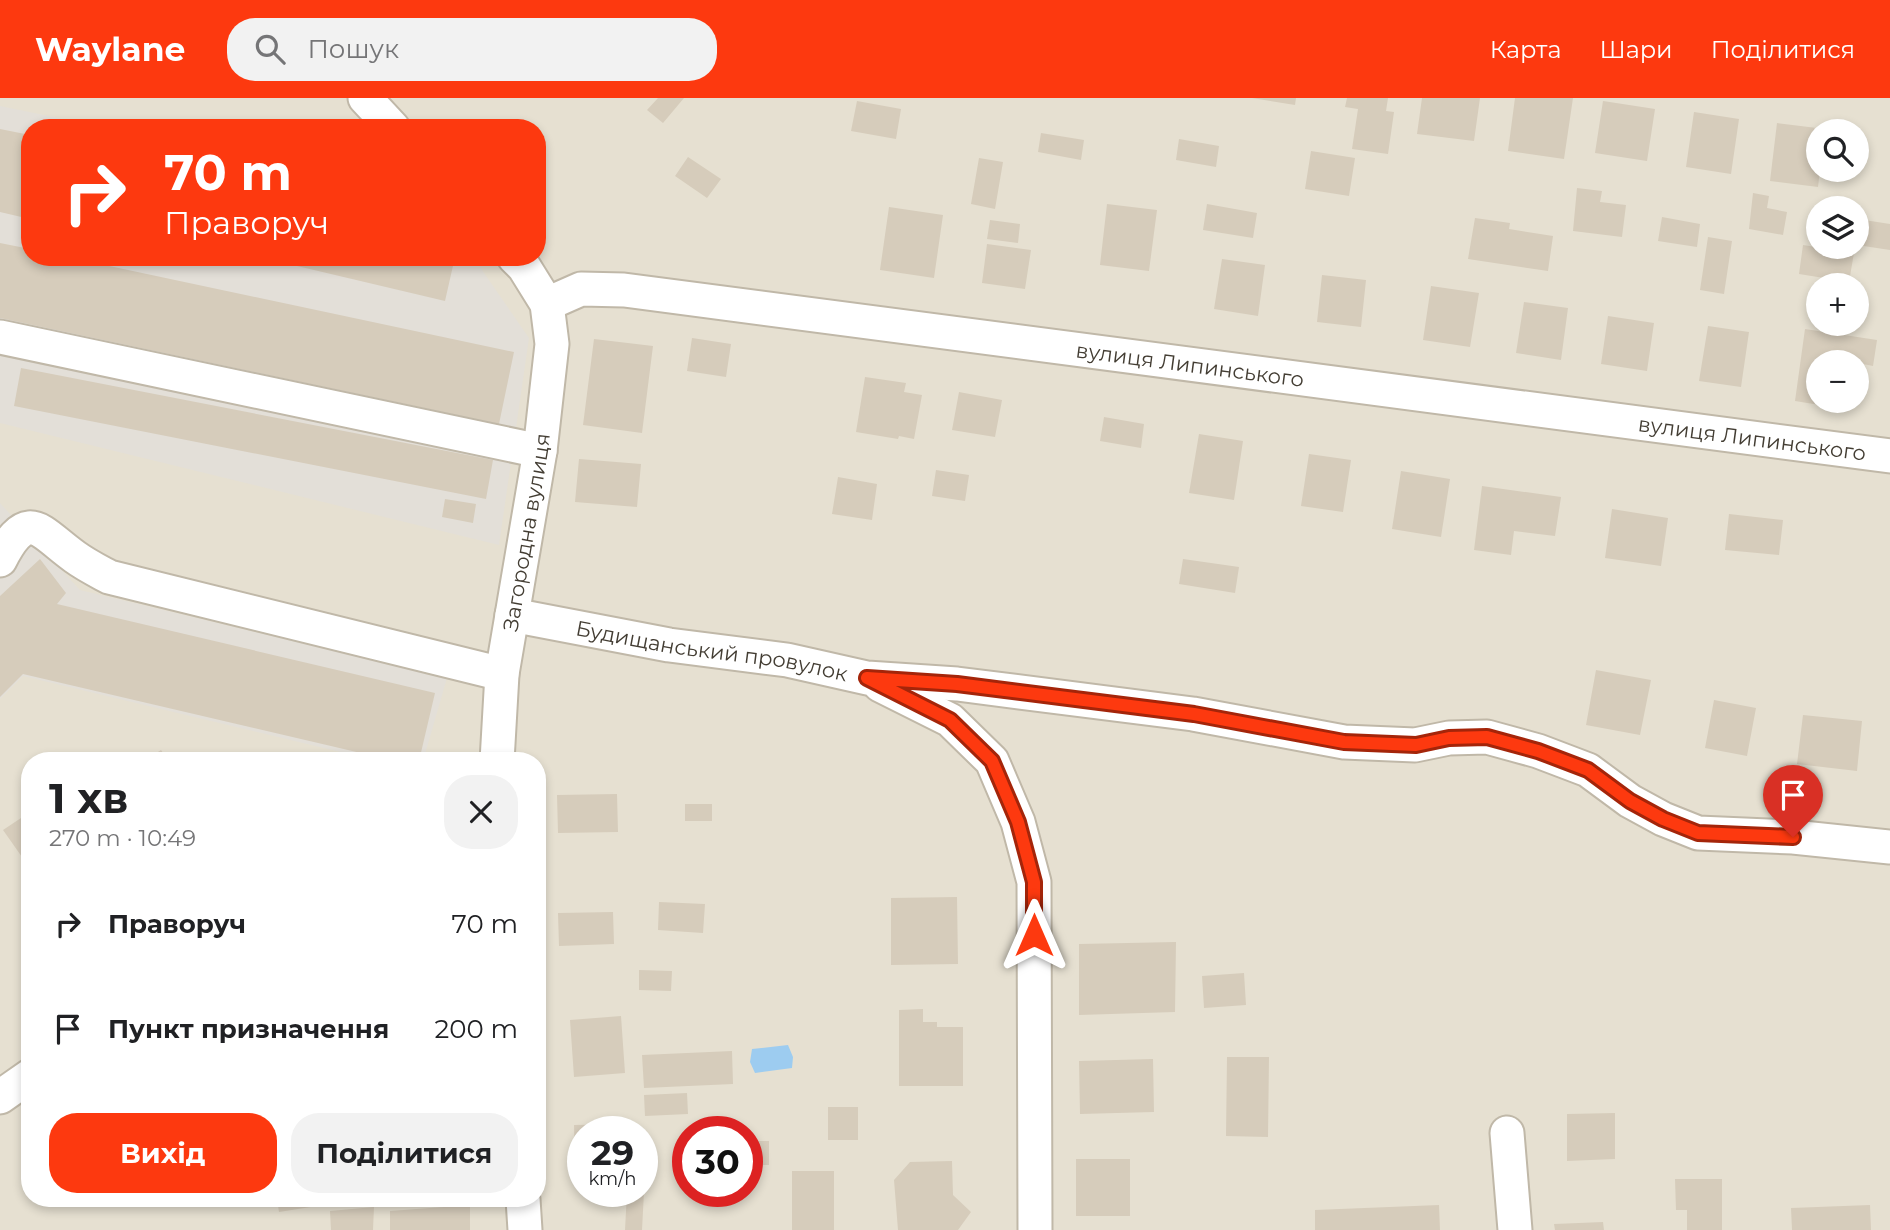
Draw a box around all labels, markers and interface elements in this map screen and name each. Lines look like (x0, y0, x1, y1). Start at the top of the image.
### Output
search box (227, 18, 717, 81)
text: Waylane (35, 29, 185, 69)
icon: search (251, 30, 289, 68)
text: Пошук (307, 33, 399, 65)
text: Карта (1490, 35, 1561, 64)
text: Шари (1599, 35, 1673, 64)
text: Поділитися (1711, 35, 1855, 64)
map controls (1806, 119, 1869, 413)
button: search (1806, 119, 1869, 182)
text: 70 m (164, 143, 292, 202)
icon: right (49, 147, 140, 238)
button: layers (1806, 196, 1869, 259)
text: Праворуч (164, 203, 329, 242)
button: + (1806, 273, 1869, 336)
street label: вулиця Липинського (1074, 337, 1306, 392)
button: − (1806, 350, 1869, 413)
street label: вулиця Липинського (1637, 411, 1868, 465)
street label: Загородна вулиця (497, 432, 554, 633)
street label: Будищанський провулок (574, 615, 850, 686)
pin (1763, 765, 1823, 837)
text: 1 хв (49, 772, 128, 824)
button: close (444, 775, 518, 849)
icon: arrive (1774, 776, 1812, 814)
text: 270 m · 10:49 (49, 824, 196, 852)
position arrow (997, 898, 1071, 972)
icon: right (49, 905, 87, 943)
text: Праворуч (108, 908, 246, 940)
text: 70 m (452, 908, 518, 940)
icon: arrive (49, 1010, 87, 1048)
text: Пункт призначення (108, 1013, 389, 1045)
text: 200 m (434, 1013, 518, 1045)
button: Вихід (49, 1113, 277, 1193)
button: Поділитися (291, 1113, 518, 1193)
speed limit sign: 30 (672, 1116, 763, 1207)
text: 29 (591, 1131, 634, 1174)
text: km/h (588, 1168, 637, 1190)

